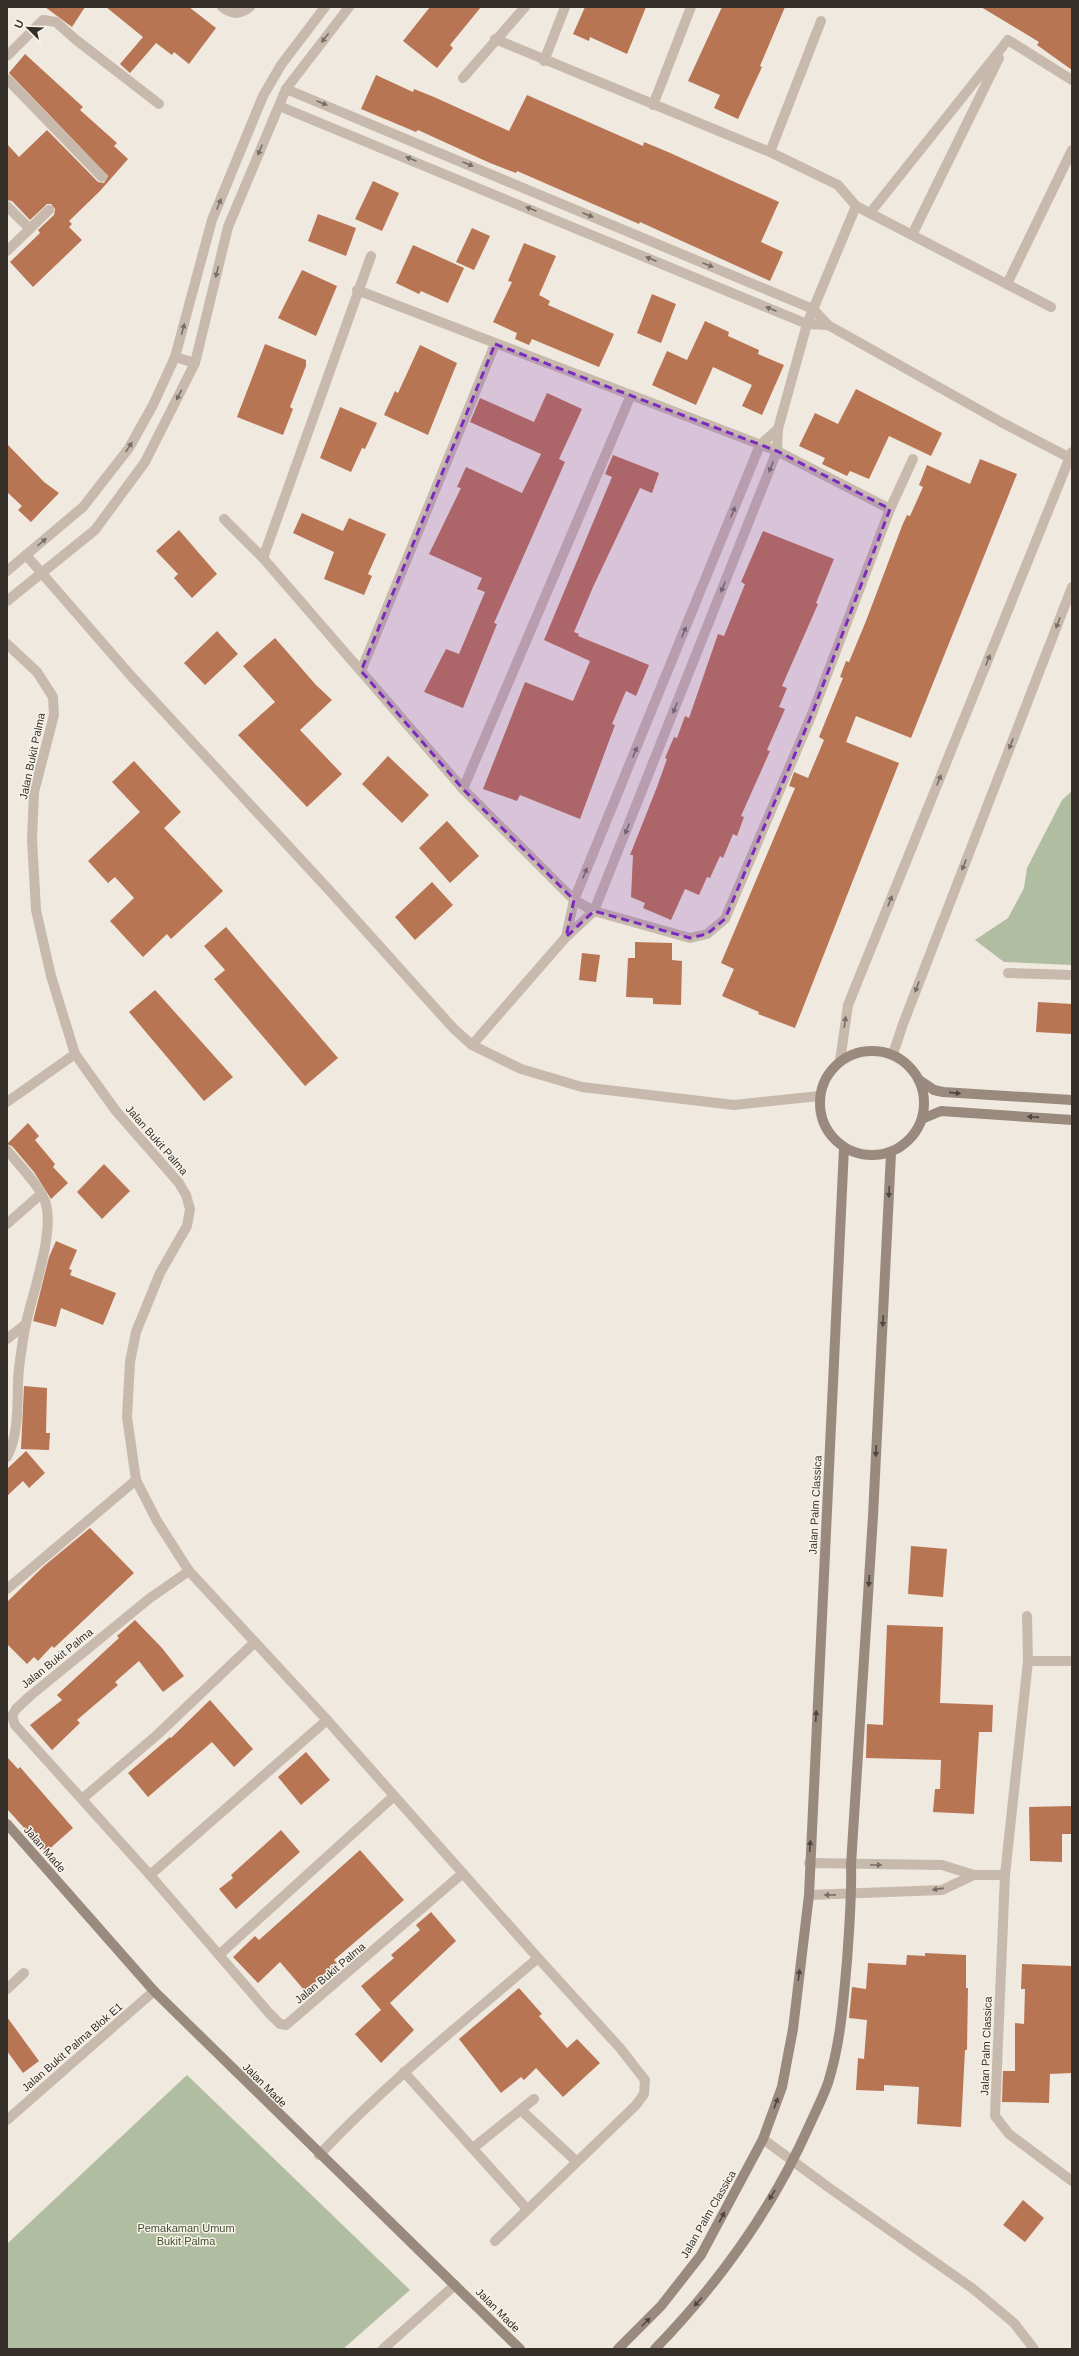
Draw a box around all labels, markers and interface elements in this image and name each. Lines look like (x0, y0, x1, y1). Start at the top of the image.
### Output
north arrow (8, 8, 48, 48)
text: U (12, 18, 26, 30)
one-way arrow (321, 32, 329, 43)
one-way arrow (317, 100, 328, 106)
one-way arrow (257, 144, 263, 156)
one-way arrow (406, 156, 417, 162)
one-way arrow (463, 162, 475, 168)
one-way arrow (216, 198, 222, 210)
one-way arrow (526, 206, 537, 212)
one-way arrow (583, 212, 595, 218)
one-way arrow (645, 255, 657, 261)
one-way arrow (702, 261, 714, 268)
one-way arrow (213, 265, 219, 278)
one-way arrow (765, 305, 777, 311)
one-way arrow (180, 323, 186, 335)
one-way arrow (175, 389, 182, 401)
one-way arrow (125, 442, 133, 452)
one-way arrow (768, 461, 774, 473)
one-way arrow (730, 506, 736, 517)
one-way arrow (36, 537, 47, 546)
one-way arrow (720, 582, 726, 593)
one-way arrow (1054, 617, 1060, 629)
one-way arrow (681, 626, 687, 638)
one-way arrow (985, 653, 991, 665)
one-way arrow (672, 703, 678, 714)
street label: Jalan Bukit Palma (17, 711, 47, 800)
one-way arrow (1007, 739, 1013, 751)
one-way arrow (632, 746, 638, 758)
one-way arrow (936, 775, 942, 786)
one-way arrow (623, 823, 629, 835)
one-way arrow (961, 860, 967, 871)
one-way arrow (583, 866, 589, 878)
one-way arrow (887, 895, 893, 906)
one-way arrow (914, 981, 920, 993)
one-way arrow (842, 1016, 848, 1028)
one-way arrow (949, 1089, 961, 1096)
street label: Jalan Bukit Palma (124, 1103, 191, 1178)
one-way arrow (1027, 1113, 1039, 1120)
one-way arrow (886, 1186, 892, 1199)
one-way arrow (879, 1315, 886, 1327)
one-way arrow (873, 1445, 880, 1457)
street label: Jalan Palm Classica (806, 1454, 824, 1555)
one-way arrow (866, 1575, 872, 1588)
street label: Jalan Bukit Palma (19, 1625, 96, 1690)
one-way arrow (813, 1710, 820, 1722)
street label: Jalan Made (22, 1824, 68, 1874)
one-way arrow (807, 1840, 814, 1852)
one-way arrow (870, 1862, 883, 1868)
one-way arrow (932, 1886, 944, 1892)
one-way arrow (823, 1892, 836, 1898)
street label: Jalan Bukit Palma (292, 1940, 368, 2006)
one-way arrow (796, 1969, 803, 1981)
street label: Jalan Palm Classica (978, 1995, 994, 2096)
street label: Jalan Bukit Palma Blok E1 (19, 2000, 125, 2094)
street label: Jalan Made (241, 2061, 289, 2109)
one-way arrow (773, 2096, 779, 2108)
street label: Jalan Palm Classica (678, 2167, 738, 2260)
one-way arrow (768, 2190, 776, 2200)
one-way arrow (718, 2211, 725, 2223)
park label: Pemakaman Umum Bukit Palma (137, 2222, 235, 2247)
street label: Jalan Made (474, 2286, 522, 2334)
one-way arrow (693, 2297, 703, 2307)
one-way arrow (641, 2317, 651, 2327)

